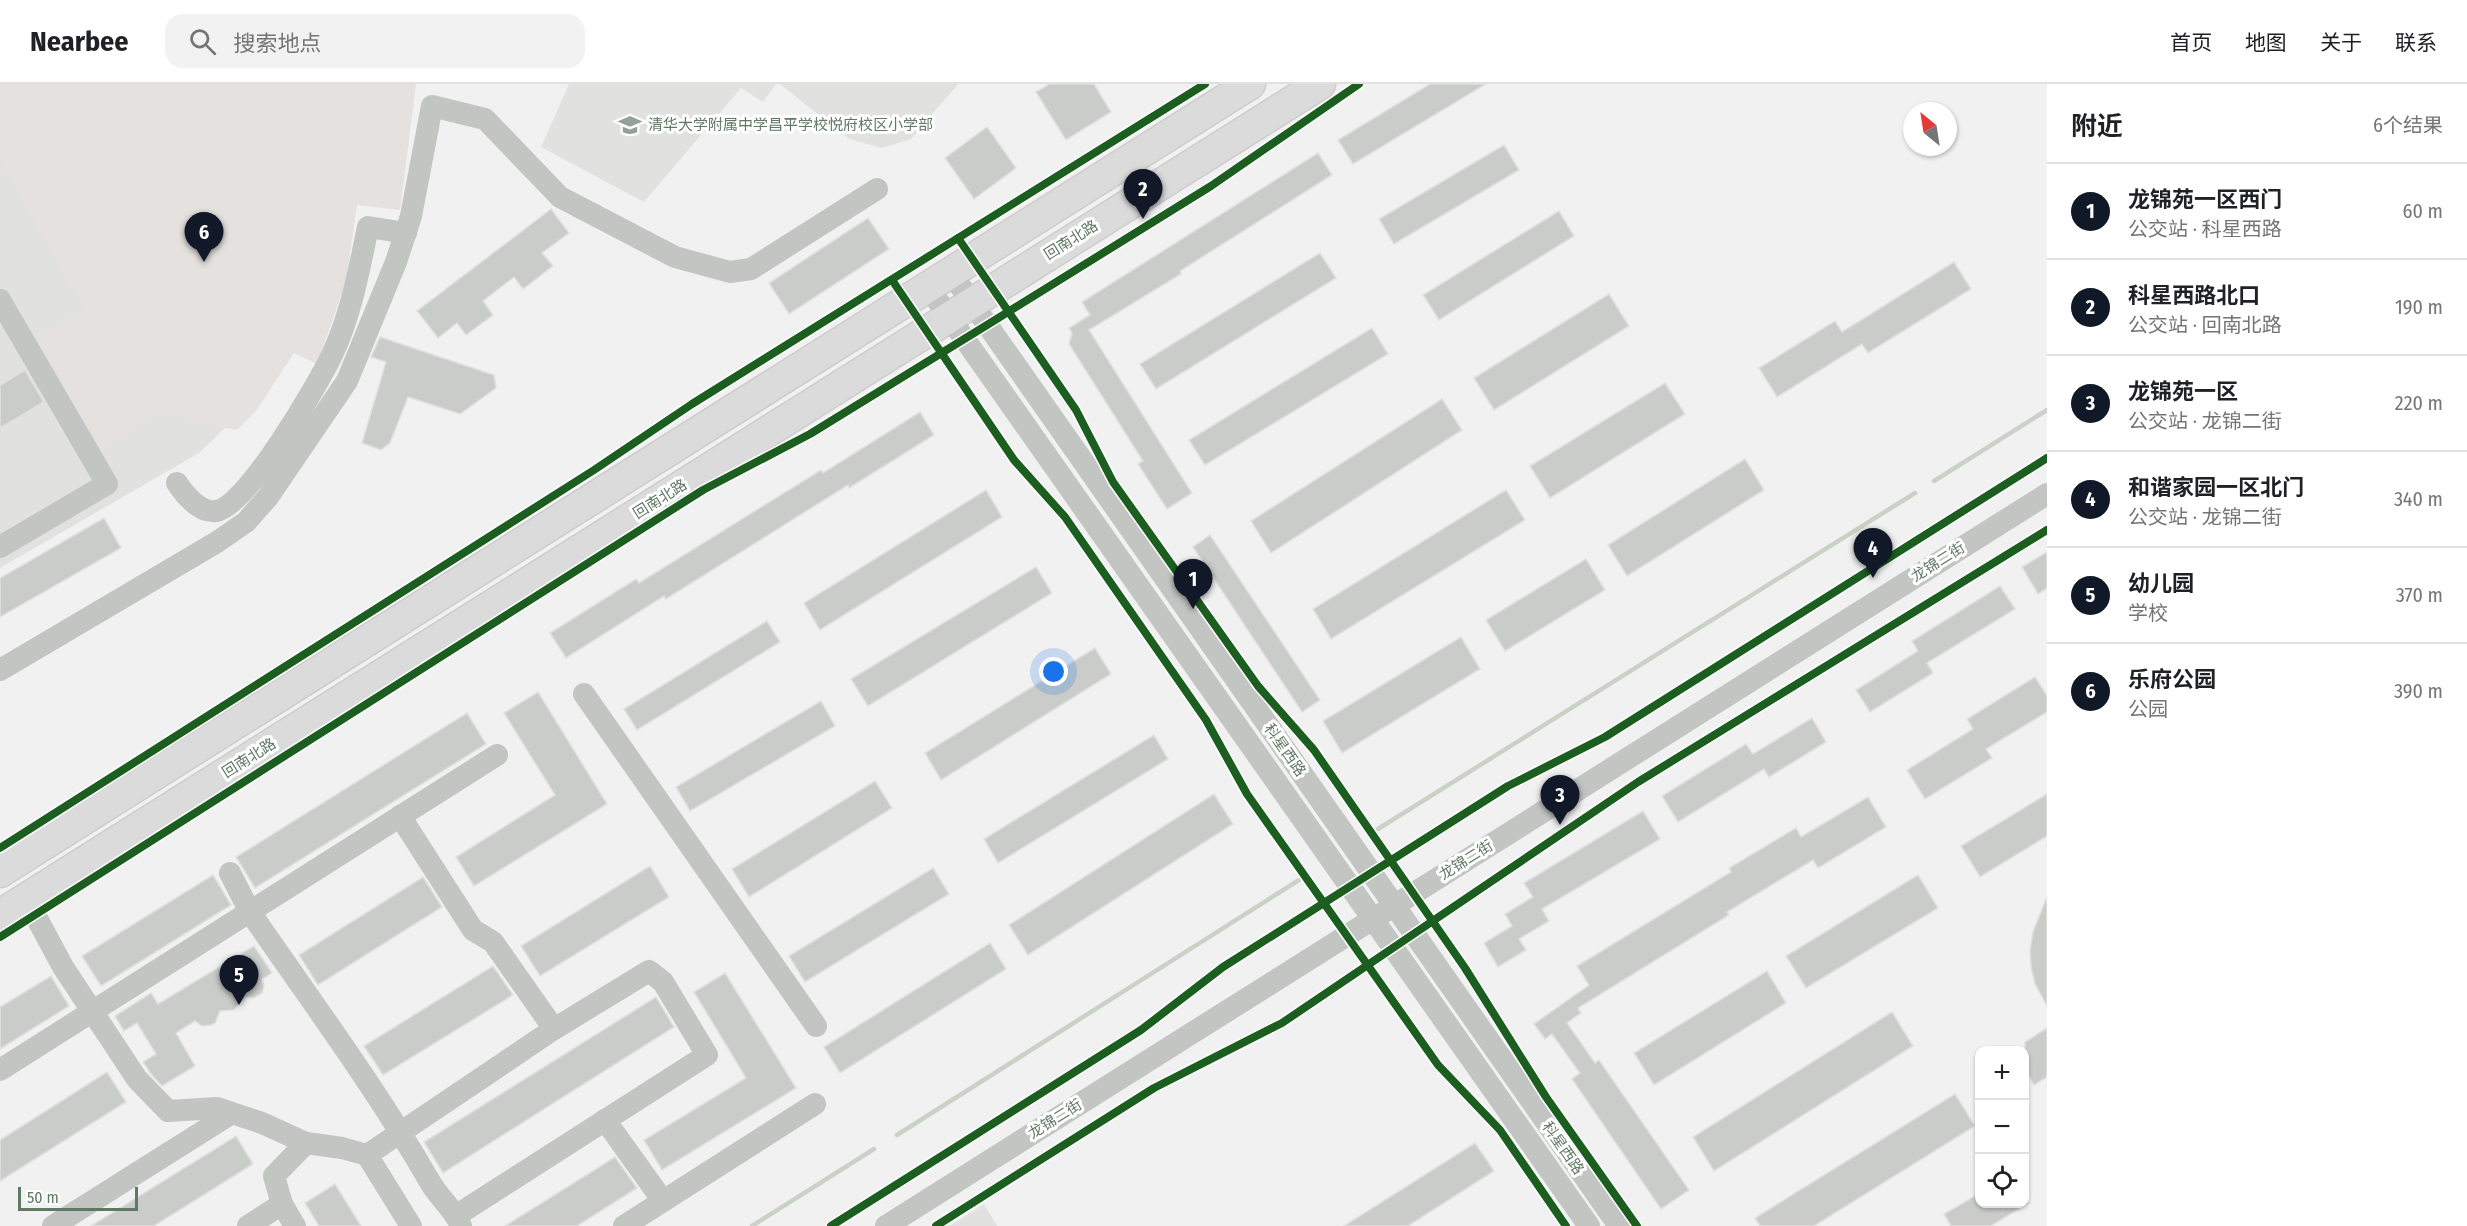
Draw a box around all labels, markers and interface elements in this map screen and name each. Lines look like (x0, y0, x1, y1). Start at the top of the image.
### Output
search box (165, 14, 585, 68)
text: Nearbee (30, 25, 129, 58)
icon: search (186, 25, 219, 58)
text: 搜索地点 (234, 30, 322, 57)
text: 首页 (2170, 30, 2212, 56)
text: 地图 (2245, 30, 2287, 56)
text: 关于 (2320, 30, 2362, 56)
text: 联系 (2395, 30, 2437, 56)
north arrow (1903, 102, 1957, 156)
text: 附近 (2071, 111, 2123, 142)
school or university icon: 清华大学附属中学昌平学校悦府校区小学部 (617, 112, 643, 138)
text: 6个结果 (2373, 113, 2443, 137)
place label: 清华大学附属中学昌平学校悦府校区小学部 (648, 116, 933, 134)
pin: 2 (1124, 170, 1162, 219)
text: 龙锦苑一区西门 (2128, 186, 2282, 213)
text: 1 (2086, 199, 2095, 223)
text: 60 m (2403, 199, 2443, 223)
pin: 6 (184, 212, 224, 262)
street label: 回南北路 (1041, 216, 1101, 264)
text: 公交站 · 科星西路 (2128, 217, 2282, 241)
text: 科星西路北口 (2128, 282, 2260, 309)
text: 2 (2086, 295, 2095, 319)
text: 190 m (2395, 295, 2443, 319)
text: 公交站 · 回南北路 (2128, 313, 2282, 337)
text: 龙锦苑一区 (2128, 378, 2238, 405)
text: 3 (2086, 391, 2095, 415)
text: 220 m (2395, 391, 2443, 415)
text: 公交站 · 龙锦二街 (2128, 409, 2282, 433)
text: 和谐家园一区北门 (2128, 474, 2304, 501)
street label: 回南北路 (630, 475, 690, 523)
text: 4 (2085, 487, 2096, 511)
text: 340 m (2394, 487, 2443, 511)
text: 公交站 · 龙锦二街 (2128, 505, 2282, 529)
pin: 4 (1854, 528, 1892, 578)
street label: 龙锦二街 (1908, 538, 1968, 586)
pin: 1 (1174, 560, 1212, 609)
text: 幼儿园 (2128, 570, 2194, 597)
text: 5 (2086, 583, 2095, 607)
text: 370 m (2396, 583, 2443, 607)
text: 学校 (2128, 601, 2168, 625)
your location (1039, 657, 1068, 686)
text: 乐府公园 (2128, 666, 2216, 693)
text: 6 (2085, 679, 2096, 703)
text: 390 m (2394, 679, 2443, 703)
text: 公园 (2128, 697, 2168, 721)
street label: 科星西路 (1260, 720, 1310, 780)
street label: 回南北路 (219, 734, 279, 782)
pin: 3 (1540, 776, 1580, 825)
street label: 龙锦二街 (1436, 836, 1496, 884)
pin: 5 (220, 956, 258, 1005)
map controls (1975, 1046, 2029, 1208)
button: + (1975, 1046, 2029, 1100)
street label: 龙锦二街 (1025, 1095, 1085, 1143)
button: − (1975, 1100, 2029, 1154)
street label: 科星西路 (1538, 1118, 1588, 1178)
button: locate (1975, 1154, 2029, 1208)
scale bar (18, 1184, 138, 1212)
text: 50 m (27, 1188, 59, 1207)

